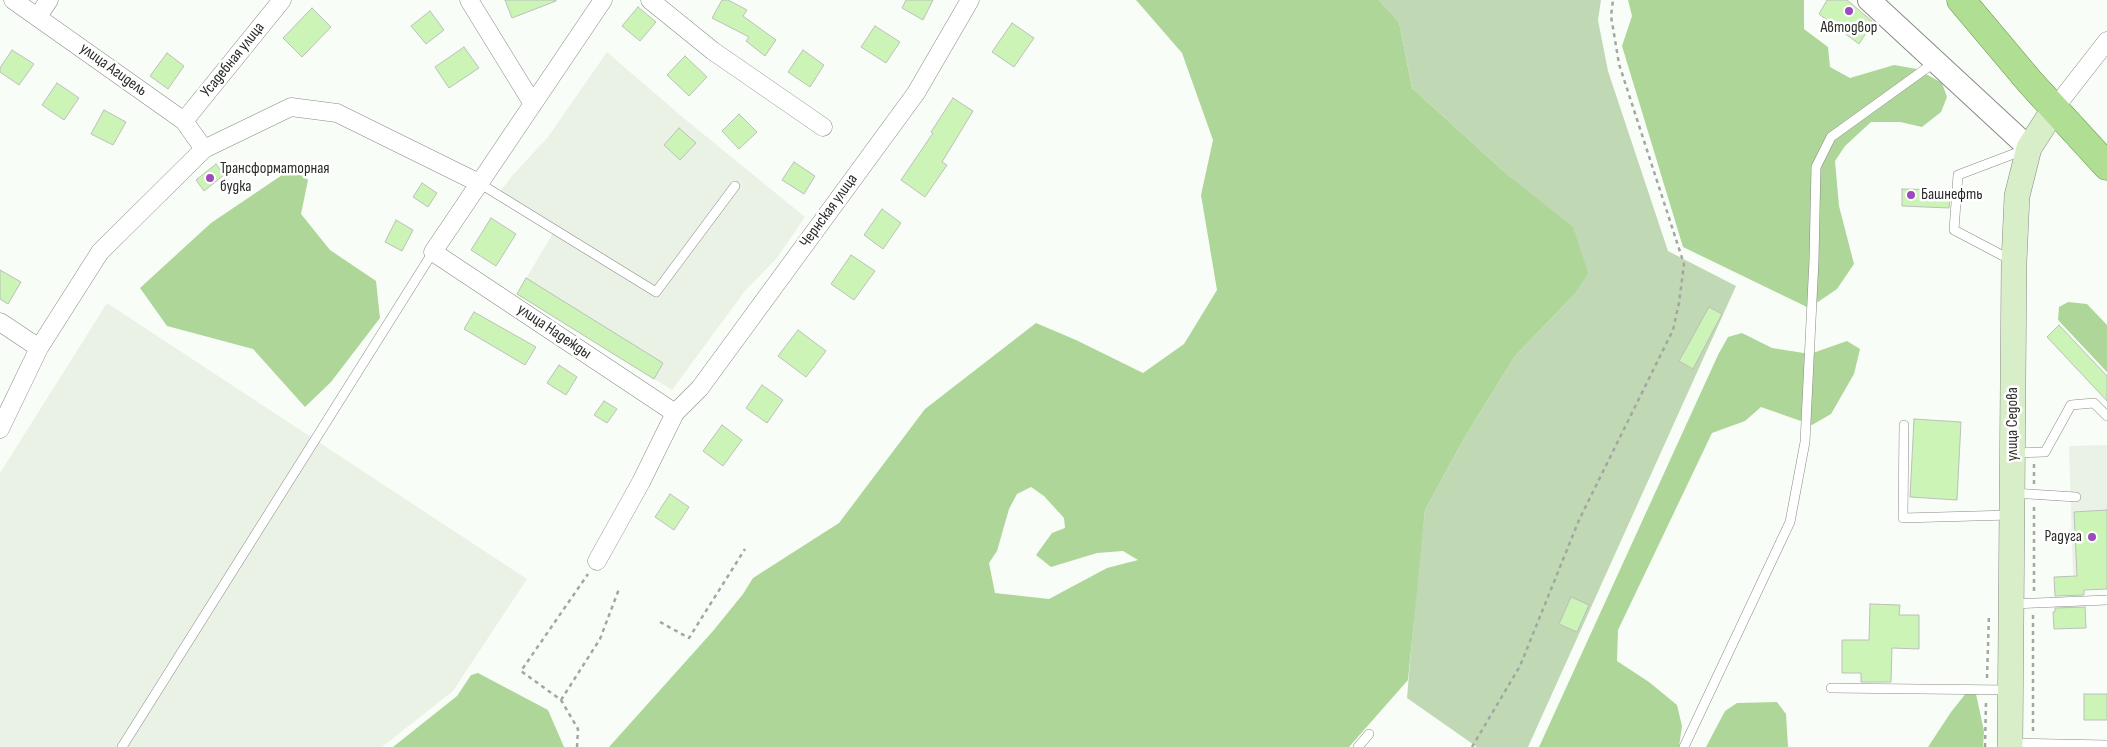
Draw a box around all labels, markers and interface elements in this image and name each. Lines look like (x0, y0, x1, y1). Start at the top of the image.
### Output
marker: Автодвор (1843, 5, 1855, 17)
place label: Автодвор (1821, 18, 1877, 38)
street label: Усадебная улица (197, 19, 269, 101)
street label: улица Агидель (76, 39, 150, 101)
place label: Трансформаторная будка (220, 159, 330, 197)
street label: Чернская улица (796, 171, 862, 251)
marker: Трансформаторная будка (204, 172, 216, 184)
place label: Башнефть (1921, 185, 1983, 205)
marker: Башнефть (1905, 189, 1917, 201)
street label: улица Надежды (513, 300, 595, 364)
street label: улица Седова (2003, 387, 2023, 461)
place label: Радуга (2045, 527, 2082, 547)
marker: Радуга (2086, 531, 2098, 543)

